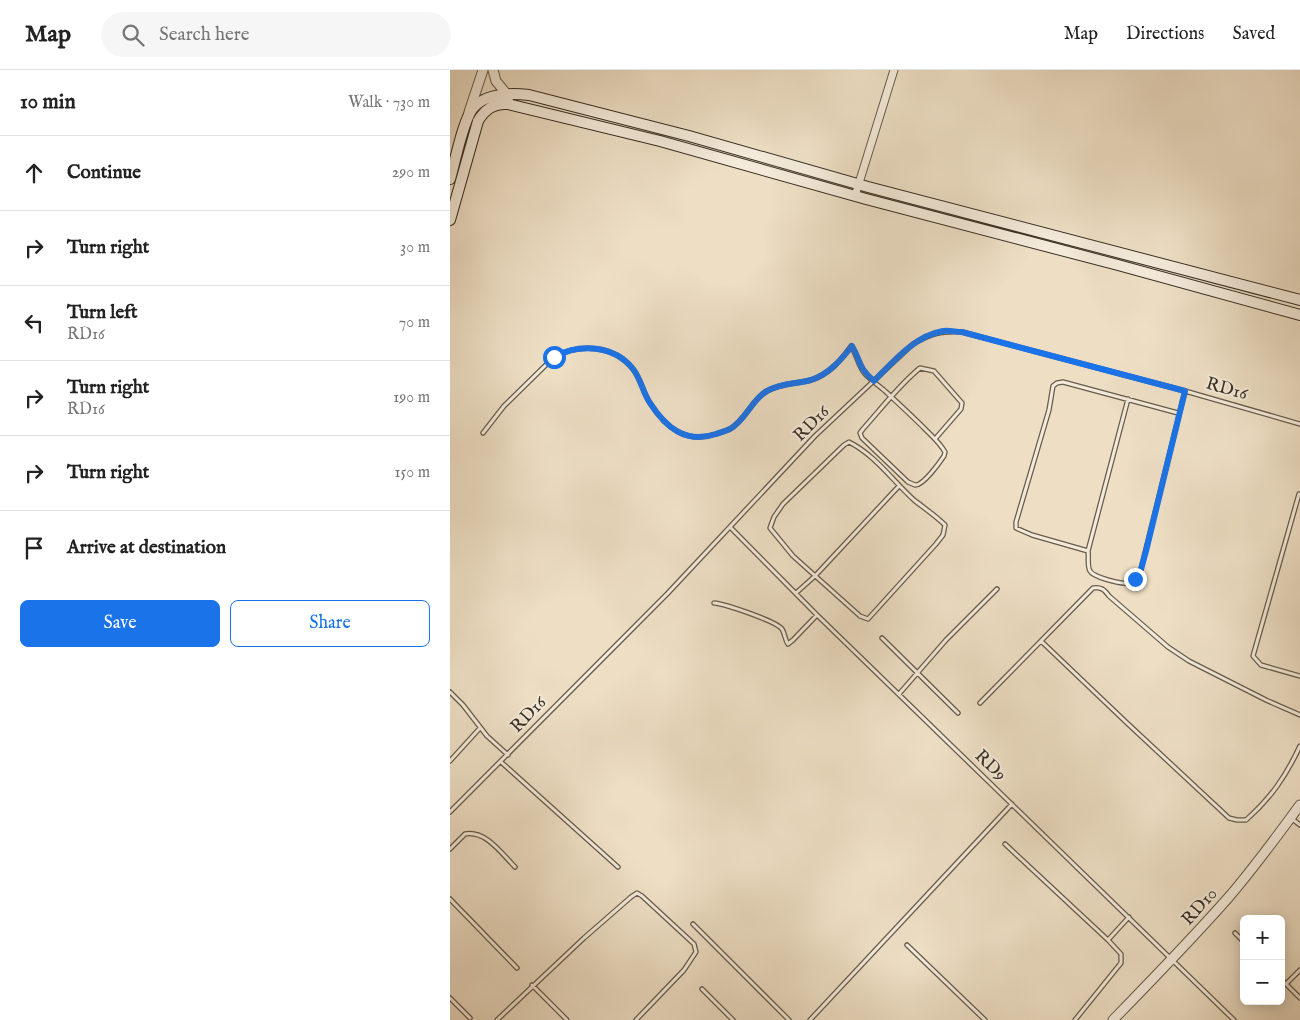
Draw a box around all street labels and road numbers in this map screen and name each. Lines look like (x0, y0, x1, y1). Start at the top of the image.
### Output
street label: RD16 (1203, 373, 1251, 406)
street label: RD16 (789, 401, 835, 447)
street label: RD16 (506, 692, 552, 738)
street label: RD9 (969, 745, 1011, 787)
street label: RD10 (1177, 883, 1223, 931)

